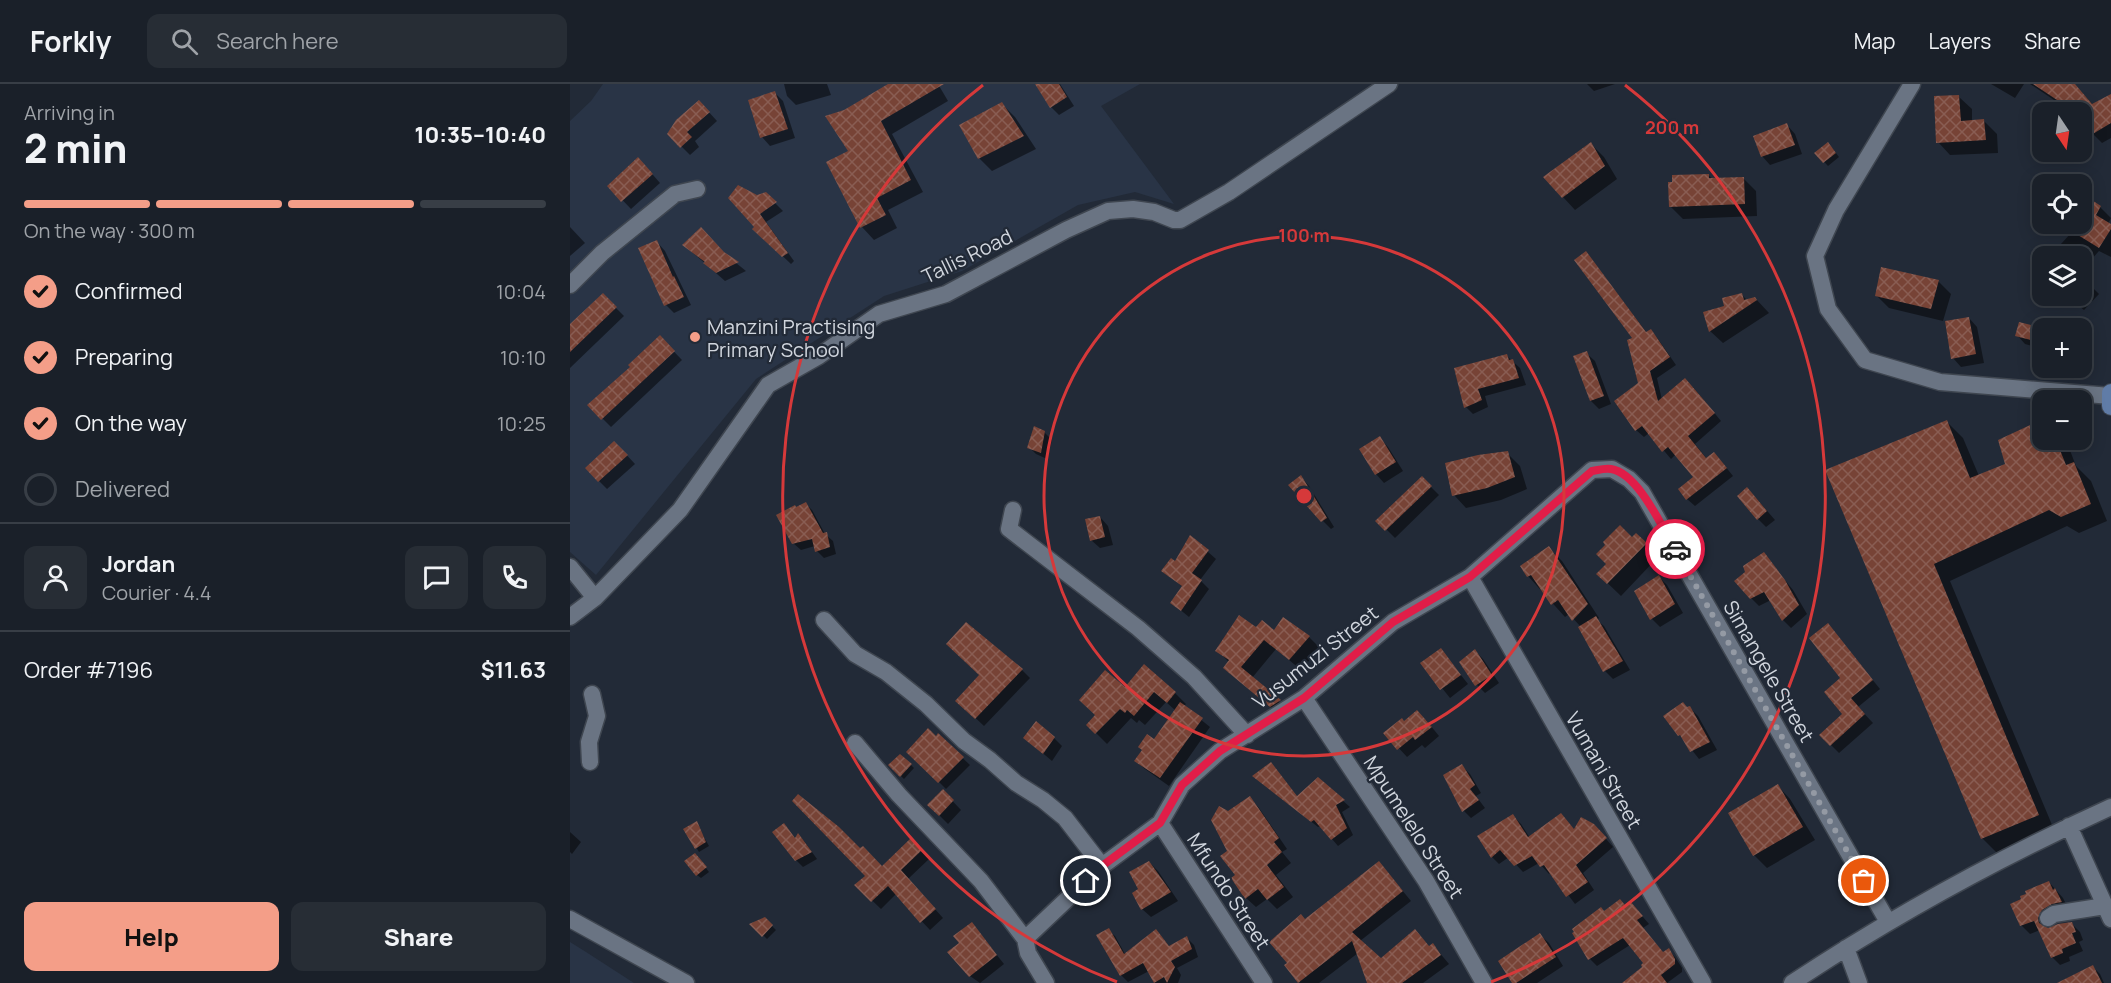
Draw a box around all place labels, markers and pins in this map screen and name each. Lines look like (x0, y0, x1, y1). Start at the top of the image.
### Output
place label: Manzini Practising Primary School (707, 313, 875, 363)
marker: Manzini Practising Primary School (688, 330, 702, 344)
centre of rings (1294, 486, 1314, 506)
pin (1060, 855, 1111, 906)
pin (1838, 855, 1889, 906)

